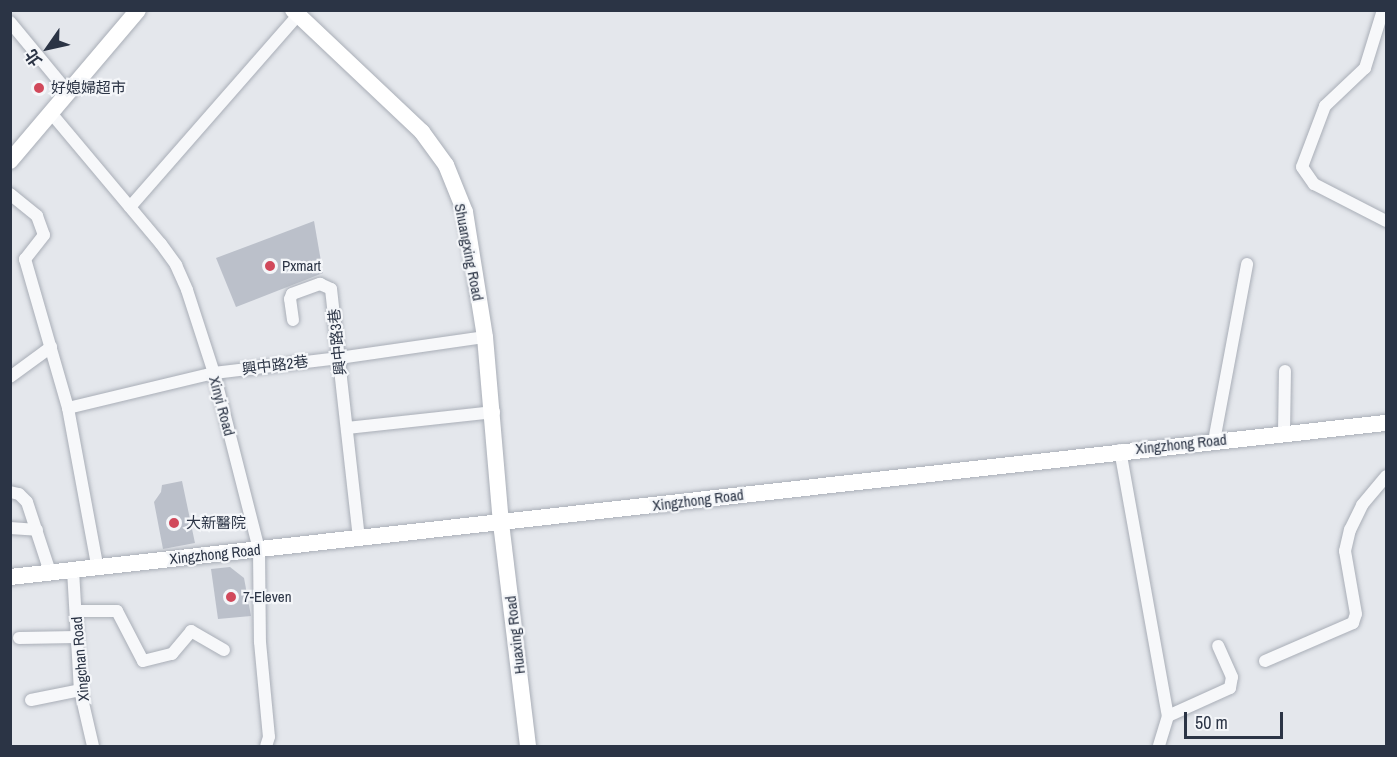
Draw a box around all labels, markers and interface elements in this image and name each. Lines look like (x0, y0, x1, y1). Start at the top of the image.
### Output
north arrow (18, 18, 78, 78)
text: 北 (19, 45, 47, 71)
place label: 好媳婦超市 (51, 79, 126, 97)
marker: 好媳婦超市 (32, 81, 46, 95)
street label: Shuangxing Road (451, 202, 487, 302)
place label: Pxmart (282, 257, 321, 275)
marker: Pxmart (263, 259, 277, 273)
street label: 興中路3巷 (325, 308, 349, 376)
street label: 興中路2巷 (241, 352, 309, 378)
street label: Xinyi Road (205, 374, 239, 438)
street label: Xingzhong Road (1134, 430, 1228, 458)
street label: Xingzhong Road (651, 485, 745, 515)
place label: 大新醫院 (186, 514, 246, 532)
marker: 大新醫院 (167, 516, 181, 530)
street label: Xingzhong Road (168, 540, 262, 568)
place label: 7-Eleven (243, 588, 292, 606)
marker: 7-Eleven (224, 590, 238, 604)
street label: Huaxing Road (501, 595, 529, 675)
street label: Xingchan Road (67, 616, 93, 702)
scale bar (1187, 700, 1286, 738)
text: 50 m (1195, 710, 1228, 735)

